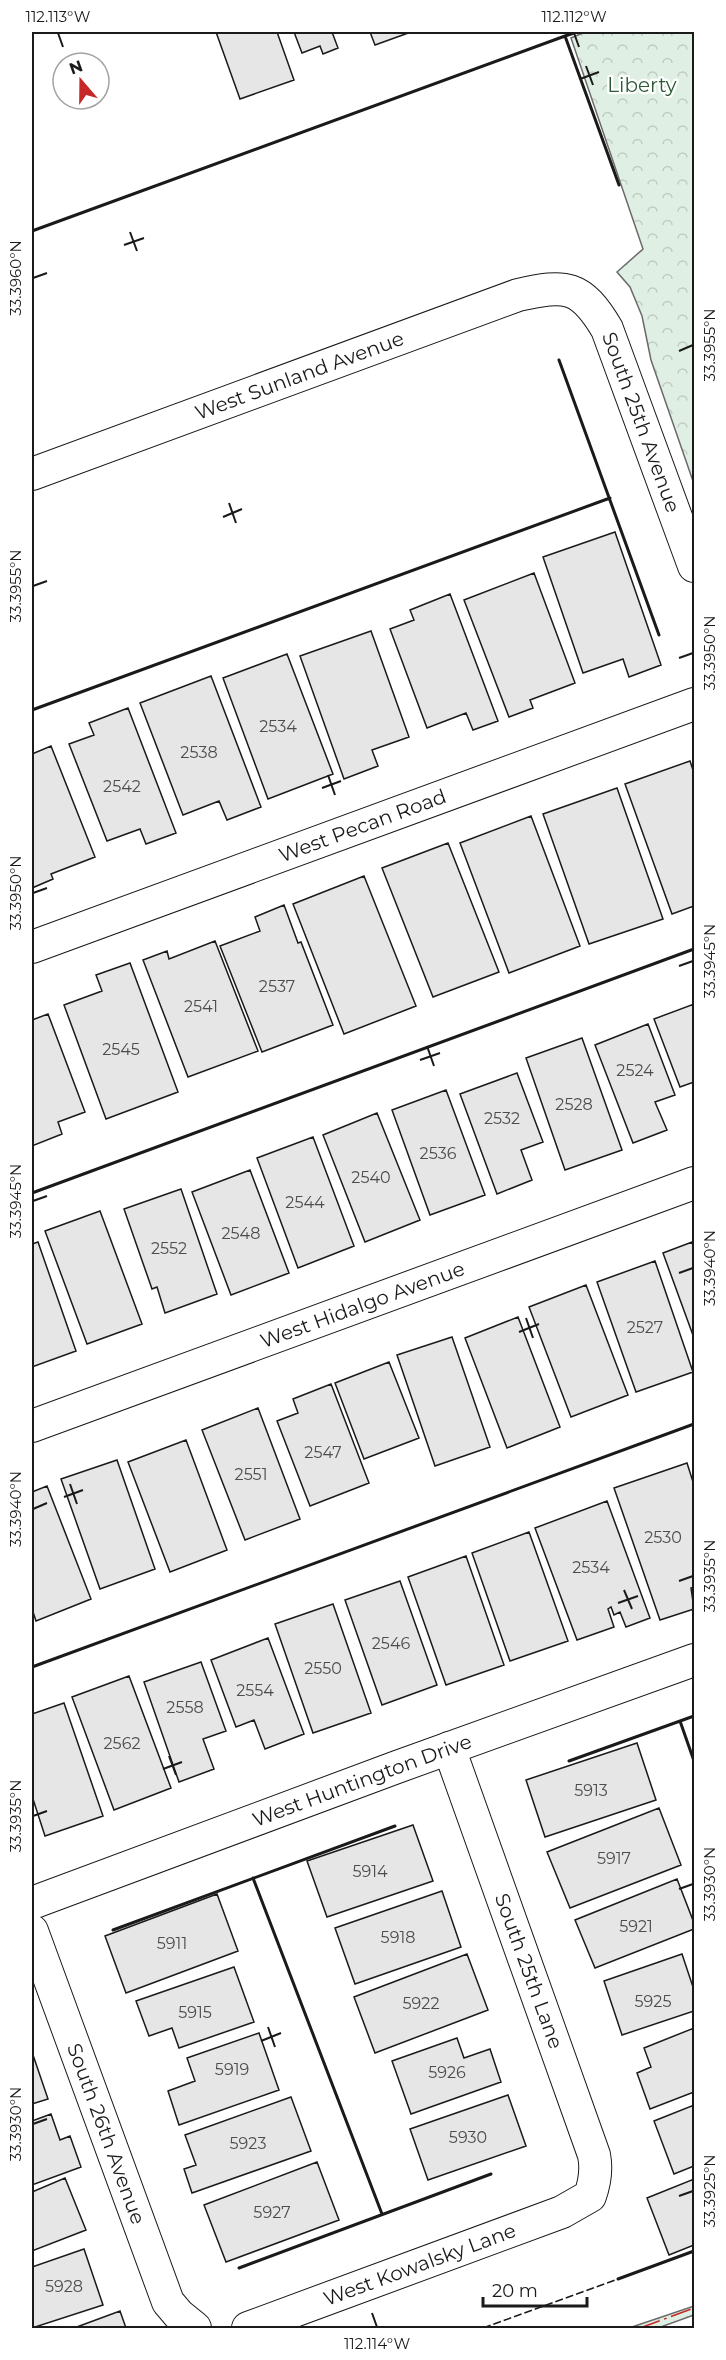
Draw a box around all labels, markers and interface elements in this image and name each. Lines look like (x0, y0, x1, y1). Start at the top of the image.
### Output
text: 112.113°W (26, 7, 91, 26)
text: 112.112°W (541, 7, 607, 26)
north arrow (51, 51, 111, 111)
text: N (67, 56, 85, 79)
park label: Liberty (607, 73, 677, 97)
text: 33.3960°N (6, 240, 25, 316)
text: 33.3955°N (700, 309, 719, 381)
street label: West Sunland Avenue (192, 326, 407, 425)
street label: South 25th Avenue (597, 329, 685, 516)
text: 33.3955°N (6, 550, 25, 622)
text: 33.3950°N (700, 616, 719, 690)
house number: 2534 (259, 717, 297, 736)
house number: 2538 (180, 743, 218, 762)
house number: 2542 (103, 777, 141, 796)
street label: West Pecan Road (275, 784, 450, 867)
text: 33.3950°N (6, 856, 25, 930)
text: 33.3945°N (700, 924, 719, 998)
house number: 2537 (259, 977, 295, 996)
house number: 2541 (184, 997, 218, 1016)
house number: 2545 (102, 1040, 140, 1059)
house number: 2524 (616, 1061, 654, 1080)
house number: 2528 (555, 1095, 593, 1114)
house number: 2532 (484, 1109, 520, 1128)
house number: 2536 (420, 1144, 457, 1163)
text: 33.3945°N (6, 1164, 25, 1238)
house number: 2540 (351, 1168, 391, 1187)
house number: 2544 (285, 1193, 325, 1212)
house number: 2548 (221, 1224, 261, 1243)
text: 33.3940°N (700, 1230, 719, 1306)
house number: 2552 (151, 1239, 187, 1258)
street label: West Hidalgo Avenue (257, 1256, 468, 1353)
house number: 2527 (627, 1318, 663, 1337)
house number: 2547 (304, 1443, 342, 1462)
house number: 2551 (235, 1465, 267, 1484)
text: 33.3940°N (6, 1471, 25, 1547)
house number: 2530 (644, 1528, 682, 1547)
text: 33.3935°N (700, 1540, 719, 1612)
house number: 2534 (572, 1558, 610, 1577)
house number: 2546 (372, 1634, 410, 1653)
house number: 2550 (304, 1659, 342, 1678)
house number: 2554 (236, 1681, 274, 1700)
house number: 2558 (166, 1698, 204, 1717)
street label: West Huntington Drive (249, 1729, 475, 1832)
house number: 2562 (104, 1734, 140, 1753)
text: 33.3935°N (6, 1780, 25, 1852)
house number: 5913 (574, 1781, 608, 1800)
text: 33.3930°N (700, 1847, 719, 1921)
house number: 5917 (597, 1849, 631, 1868)
house number: 5914 (352, 1862, 388, 1881)
street label: South 25th Lane (490, 1890, 568, 2052)
house number: 5921 (619, 1917, 653, 1936)
house number: 5918 (381, 1928, 415, 1947)
house number: 5911 (157, 1934, 187, 1953)
house number: 5925 (635, 1992, 671, 2011)
house number: 5922 (403, 1994, 439, 2013)
house number: 5915 (178, 2003, 212, 2022)
street label: South 26th Avenue (62, 2040, 151, 2228)
house number: 5919 (215, 2060, 249, 2079)
house number: 5926 (428, 2063, 466, 2082)
text: 33.3930°N (6, 2087, 25, 2161)
house number: 5930 (449, 2128, 487, 2147)
house number: 5923 (230, 2134, 266, 2153)
text: 33.3925°N (700, 2154, 719, 2228)
house number: 5927 (253, 2203, 291, 2222)
street label: West Kowalsky Lane (320, 2218, 519, 2311)
scale bar (483, 2270, 586, 2308)
house number: 5928 (45, 2277, 83, 2296)
text: 20 m (492, 2280, 538, 2302)
text: 112.114°W (344, 2334, 410, 2353)

